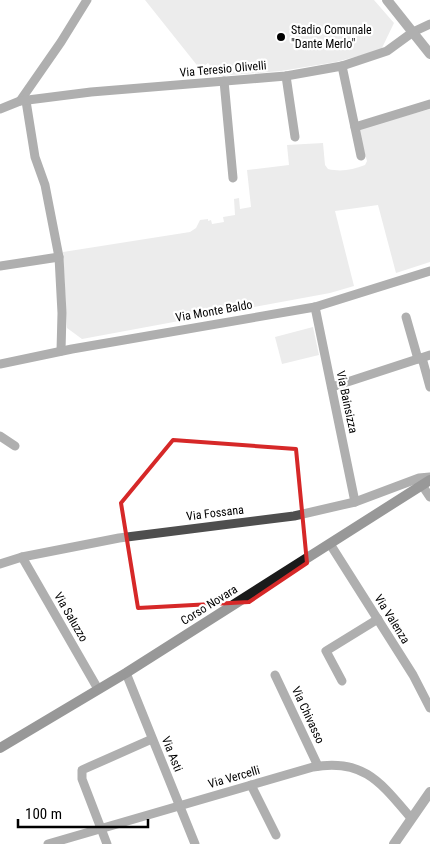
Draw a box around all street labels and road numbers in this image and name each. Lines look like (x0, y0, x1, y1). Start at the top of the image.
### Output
street label: Via Teresio Olivelli (179, 58, 267, 80)
street label: Via Monte Baldo (174, 297, 254, 325)
street label: Via Bainsizza (334, 370, 360, 435)
street label: Via Fossana (185, 502, 245, 523)
street label: Corso Novara (178, 582, 240, 628)
street label: Via Saluzzo (51, 590, 91, 644)
street label: Via Valenza (371, 592, 413, 646)
street label: Via Chivasso (289, 684, 327, 746)
street label: Via Asti (159, 734, 185, 774)
street label: Via Vercelli (207, 763, 261, 791)

